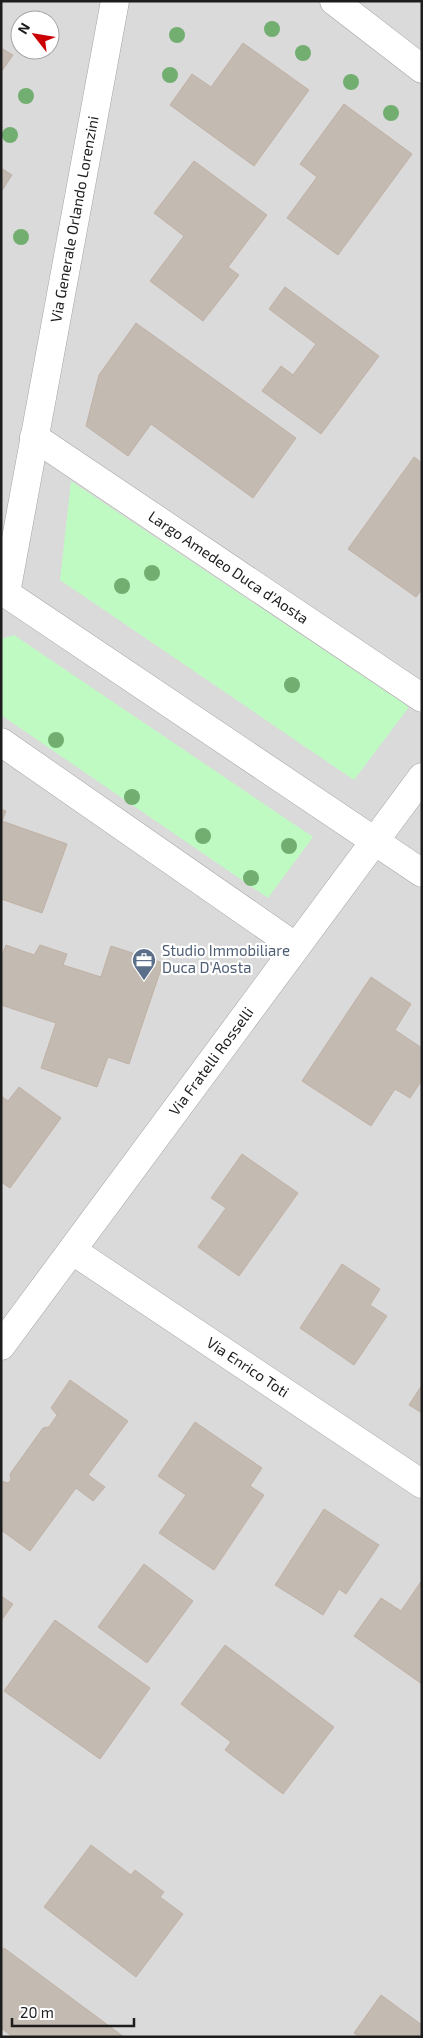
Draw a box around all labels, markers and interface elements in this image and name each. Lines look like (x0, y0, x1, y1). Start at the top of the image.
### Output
north arrow (10, 10, 60, 60)
text: N (14, 19, 33, 37)
street label: Via Generale Orlando Lorenzini (46, 114, 102, 324)
street label: Largo Amedeo Duca d'Aosta (145, 507, 312, 627)
place label: Studio Immobiliare Duca D'Aosta (162, 941, 290, 976)
office icon: Studio Immobiliare Duca D'Aosta (131, 947, 157, 981)
street label: Via Fratelli Rosselli (165, 1003, 257, 1118)
street label: Via Enrico Toti (204, 1333, 293, 1401)
scale bar (12, 1996, 135, 2028)
text: 20 m (20, 2003, 54, 2021)

